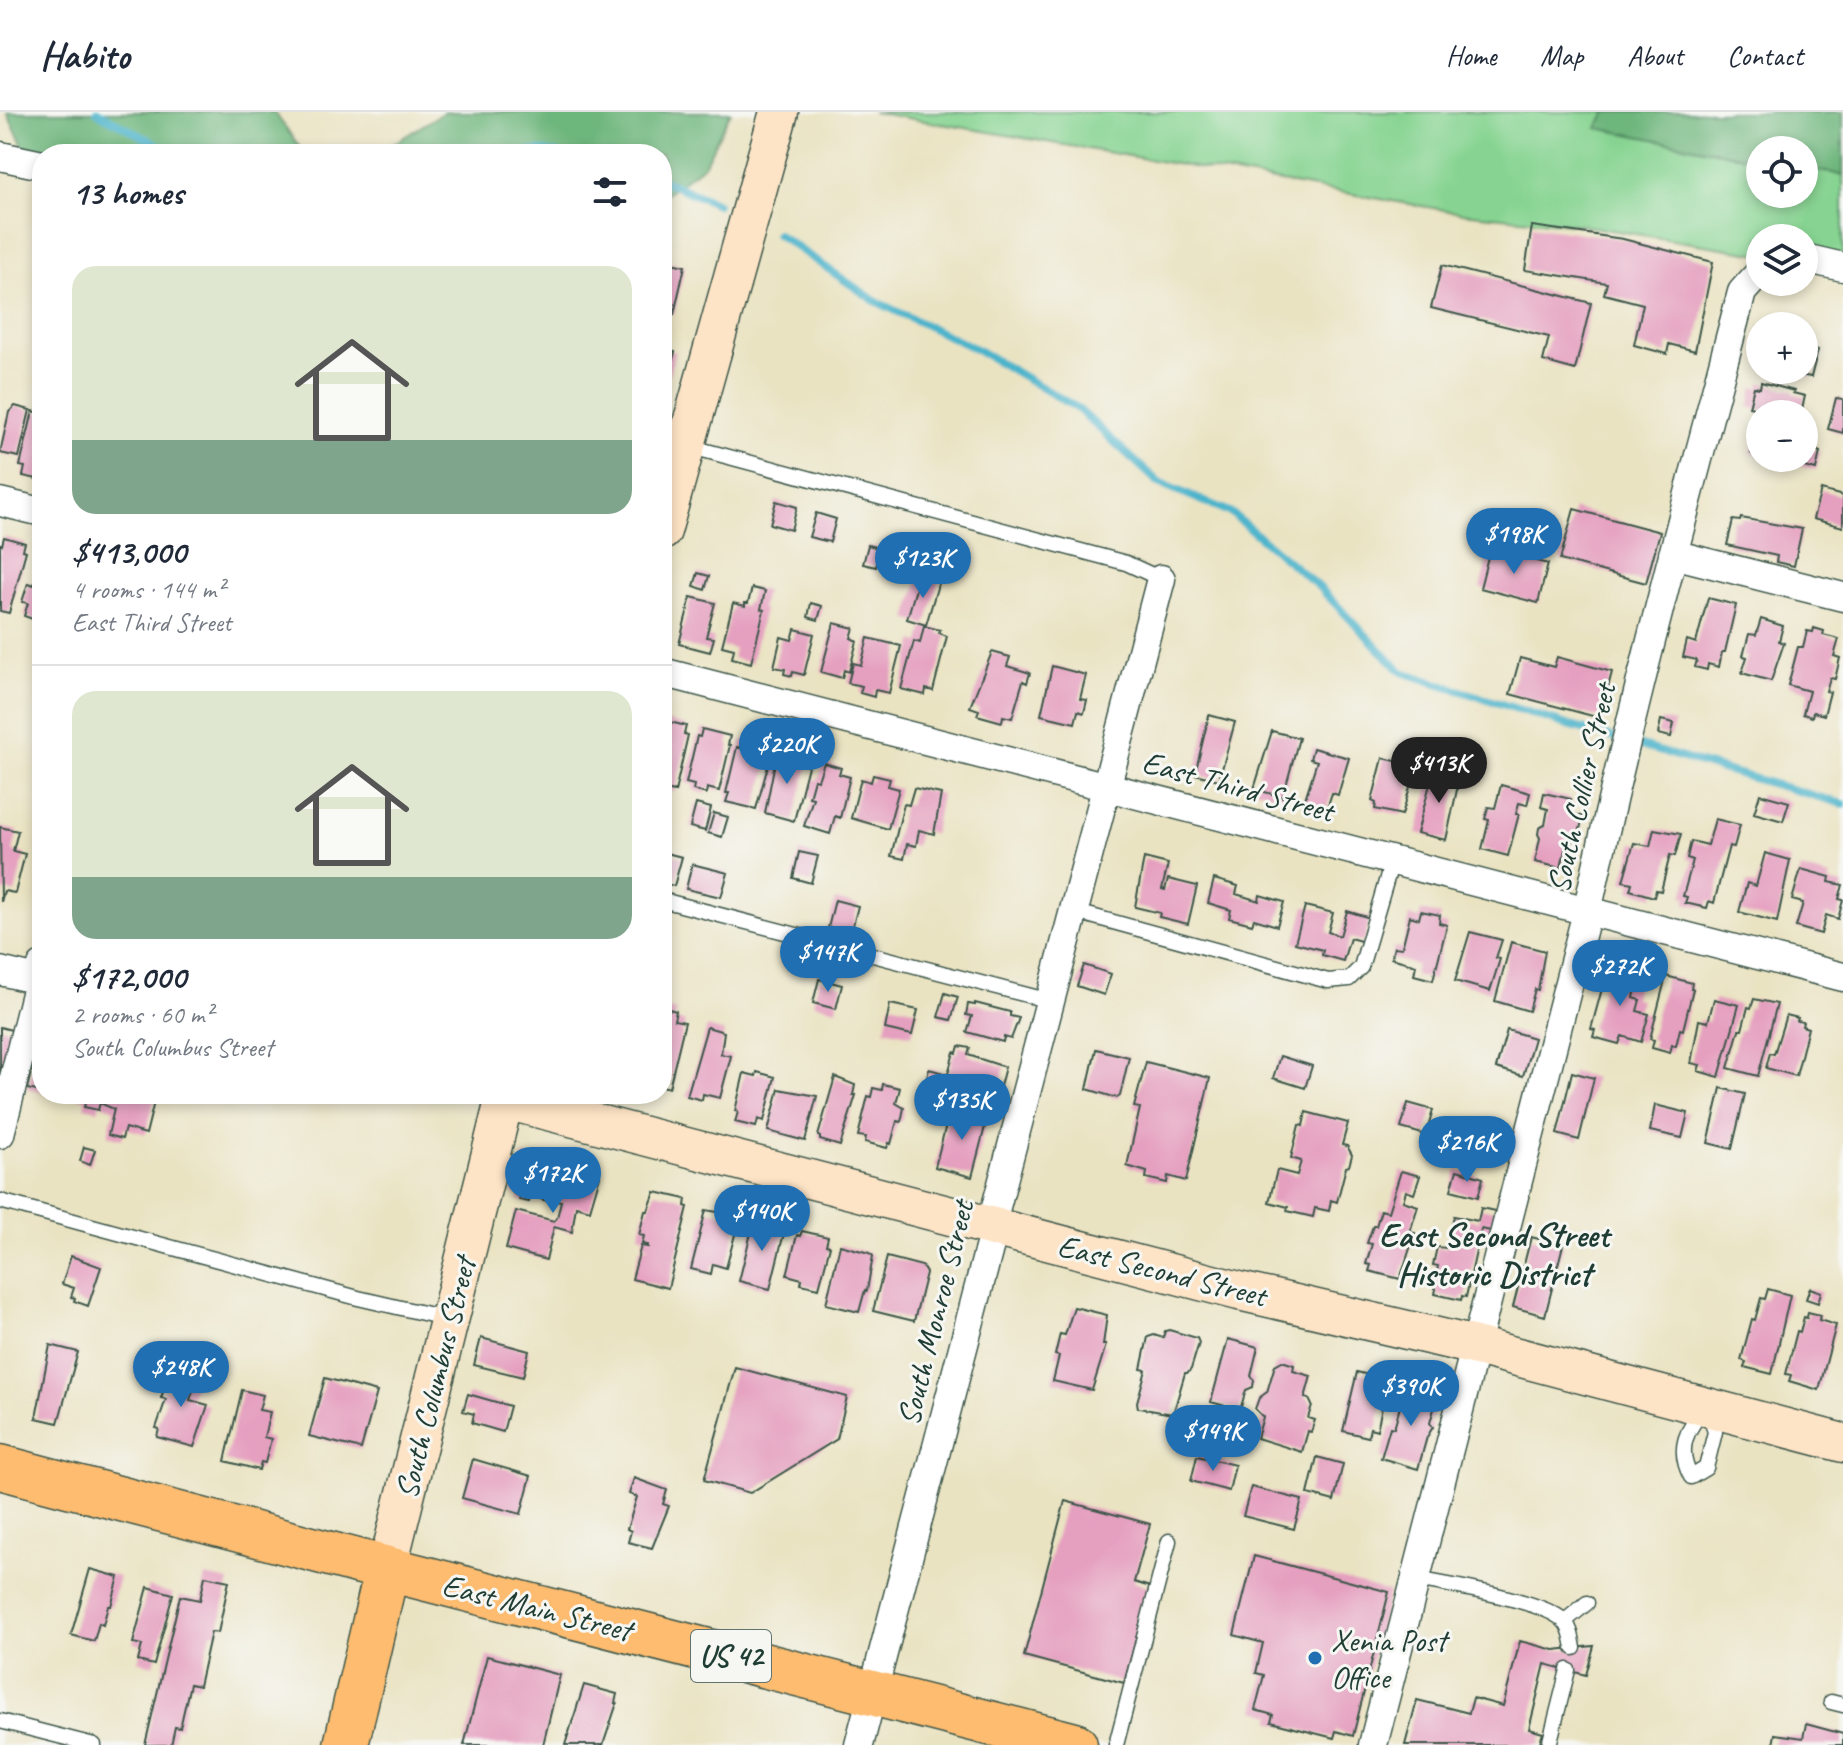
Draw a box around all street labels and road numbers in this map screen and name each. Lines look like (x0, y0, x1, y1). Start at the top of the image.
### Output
street label: South Collier Street (1538, 676, 1626, 897)
street label: East Third Street (1138, 741, 1341, 833)
street label: South Monroe Street (888, 1193, 984, 1430)
street label: East Second Street (1054, 1225, 1274, 1317)
street label: South Columbus Street (386, 1249, 486, 1503)
street label: East Main Street (438, 1564, 640, 1652)
road number: US 42 (691, 1630, 771, 1682)

